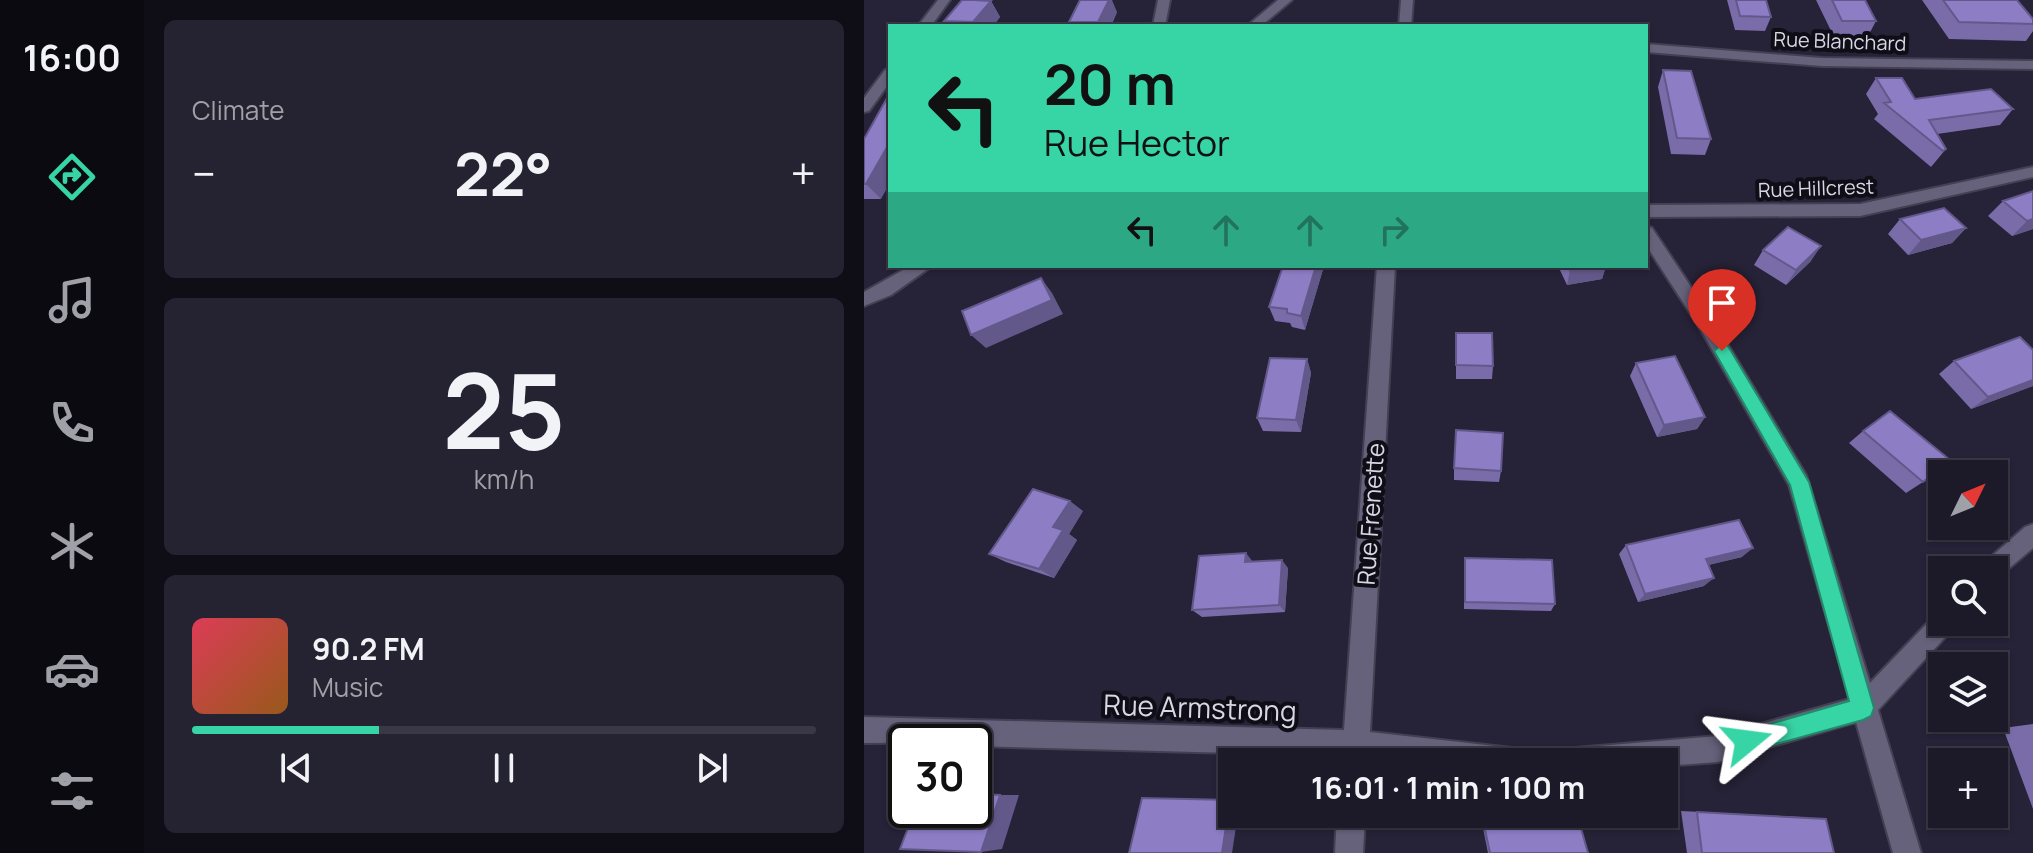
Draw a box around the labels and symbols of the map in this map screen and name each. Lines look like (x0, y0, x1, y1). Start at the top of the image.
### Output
street label: Rue Blanchard (1773, 25, 1907, 57)
street label: Rue Hillcrest (1757, 172, 1875, 204)
pin (1688, 269, 1756, 351)
street label: Rue Frenette (1349, 442, 1391, 586)
north arrow (1928, 460, 2008, 540)
street label: Rue Armstrong (1103, 685, 1297, 729)
position arrow (1705, 699, 1789, 783)
speed limit sign: 30 (888, 724, 992, 828)

